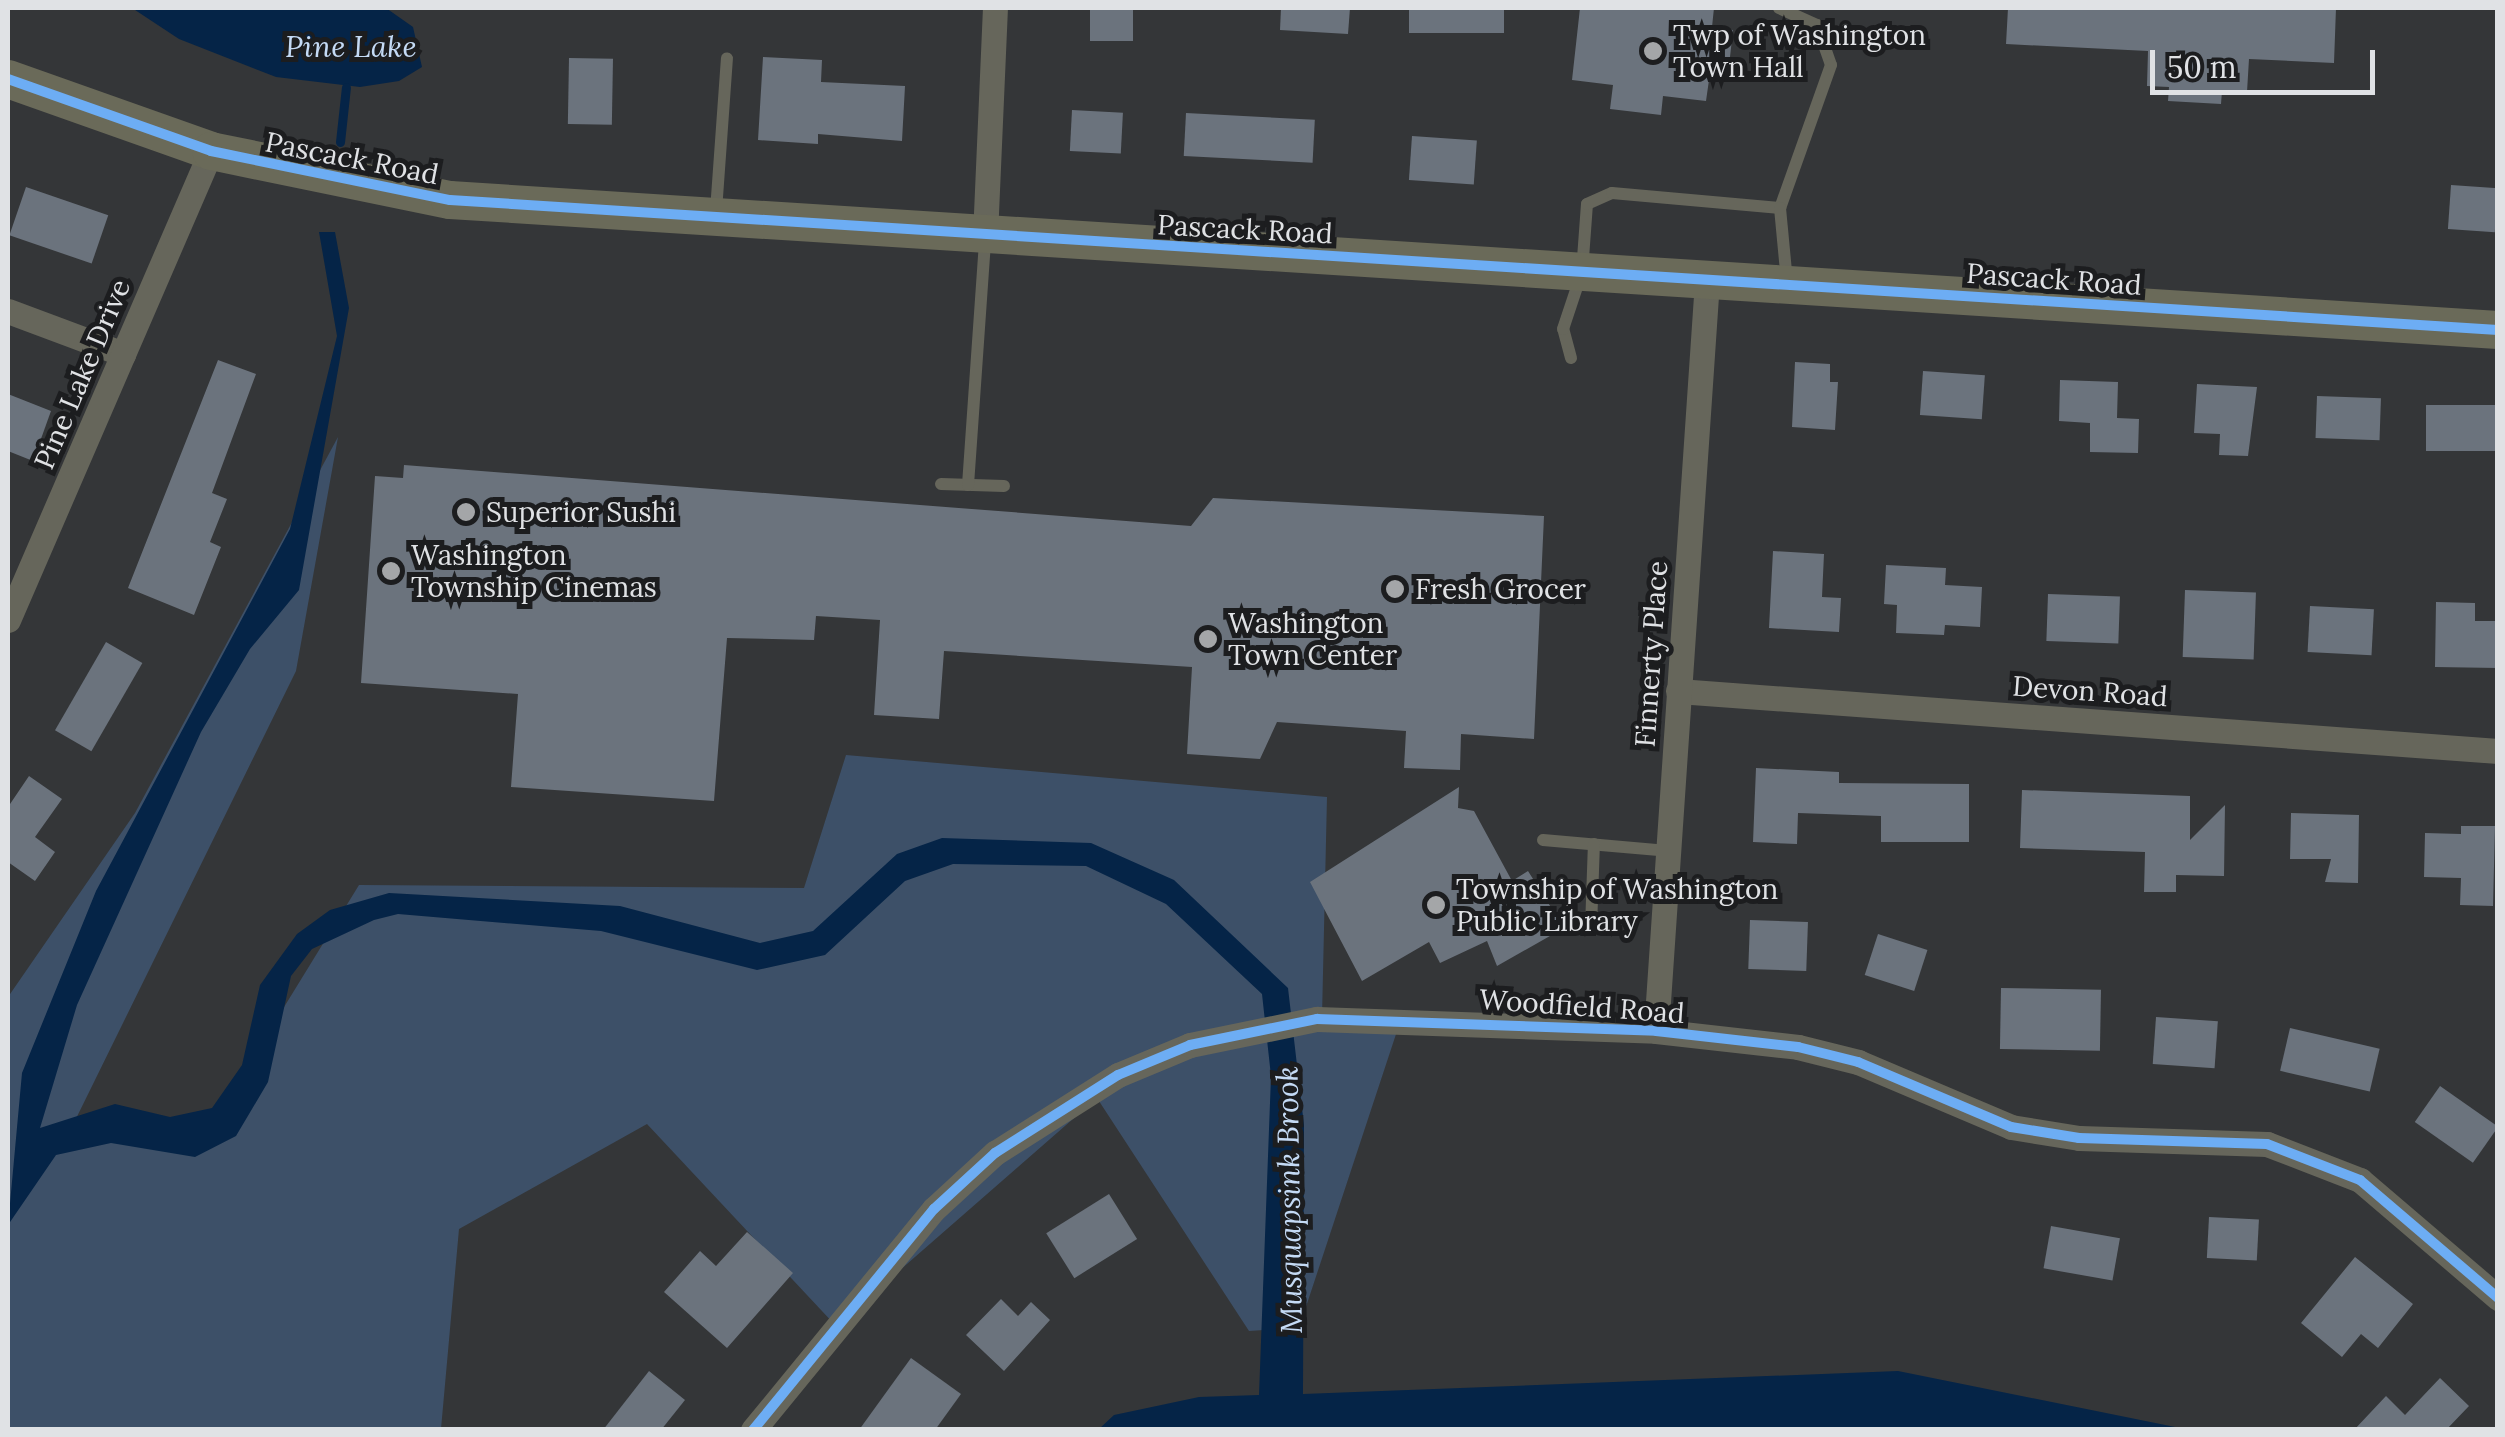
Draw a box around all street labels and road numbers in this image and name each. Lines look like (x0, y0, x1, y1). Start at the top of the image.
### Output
street label: Pascack Road (263, 125, 441, 191)
street label: Pascack Road (1156, 208, 1334, 250)
street label: Pascack Road (1965, 256, 2143, 302)
street label: Pine Lake Drive (27, 274, 137, 474)
street label: Finnerty Place (1628, 560, 1674, 748)
street label: Devon Road (2011, 669, 2169, 713)
street label: Woodfield Road (1478, 982, 1686, 1030)

